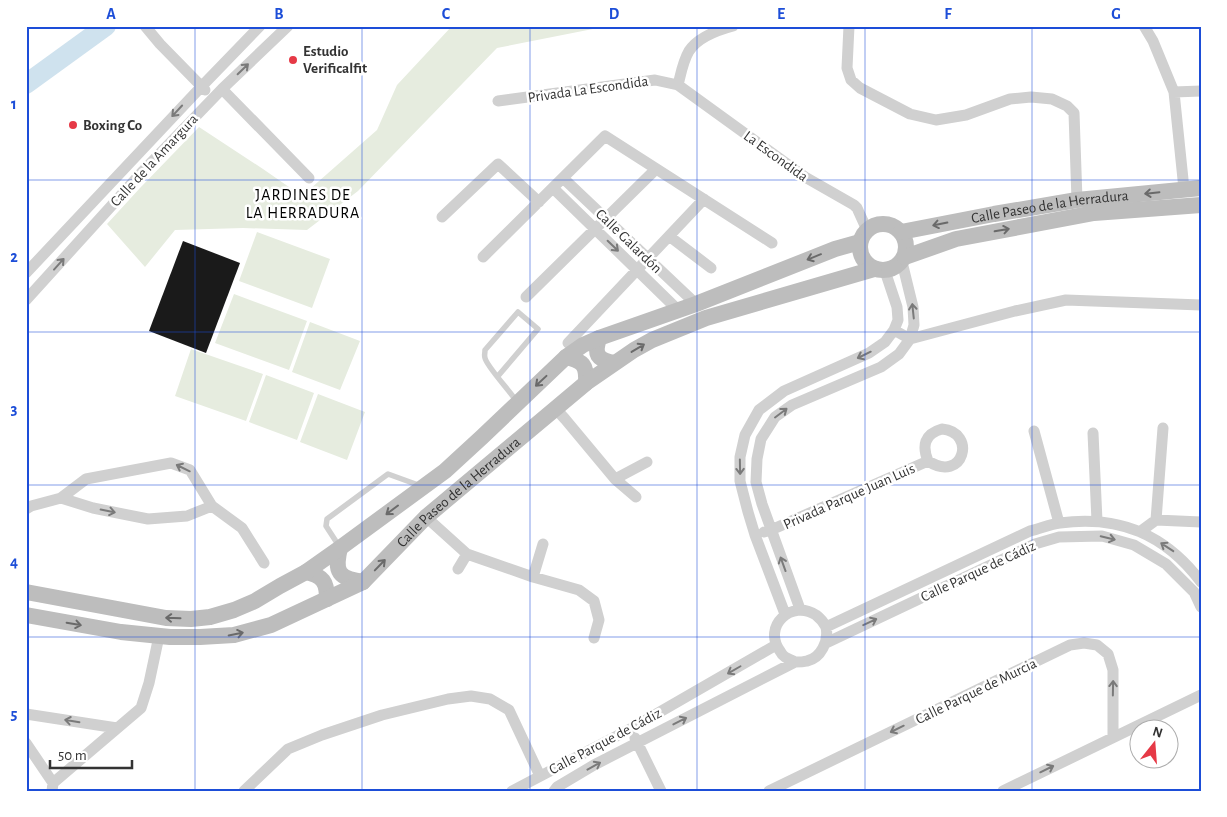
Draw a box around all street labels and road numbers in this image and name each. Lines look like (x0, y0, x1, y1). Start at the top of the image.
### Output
street label: Privada La Escondida (527, 74, 649, 105)
street label: Calle de la Amargura (108, 111, 201, 209)
street label: La Escondida (741, 128, 811, 185)
street label: Calle Paseo de la Herradura (970, 188, 1129, 226)
street label: Calle Galardón (593, 206, 665, 276)
street label: Calle Paseo de la Herradura (394, 434, 523, 550)
street label: Privada Parque Juan Luis (781, 461, 917, 532)
street label: Calle Parque de Cádiz (919, 538, 1038, 605)
street label: Calle Parque de Murcia (913, 656, 1039, 727)
street label: Calle Parque de Cádiz (547, 706, 664, 777)

